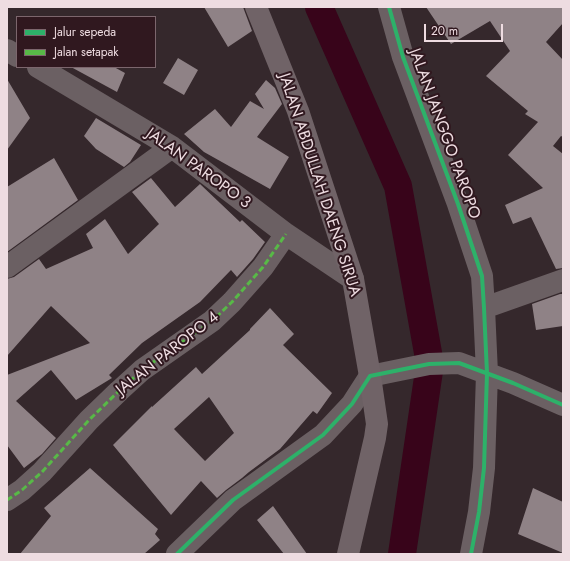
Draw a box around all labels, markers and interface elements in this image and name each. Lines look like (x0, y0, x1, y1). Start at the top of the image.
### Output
legend (16, 16, 156, 68)
scale bar (426, 16, 505, 42)
text: 20 m (431, 22, 458, 40)
text: Jalur sepeda (54, 23, 116, 41)
text: Jalan setapak (54, 43, 119, 61)
street label: JALAN JANGGO PAROPO (404, 46, 484, 222)
street label: JALAN ABDULLAH DAENG SIRUA (274, 71, 364, 299)
street label: JALAN PAROPO 3 (142, 125, 254, 213)
street label: JALAN PAROPO 4 (113, 308, 223, 400)

